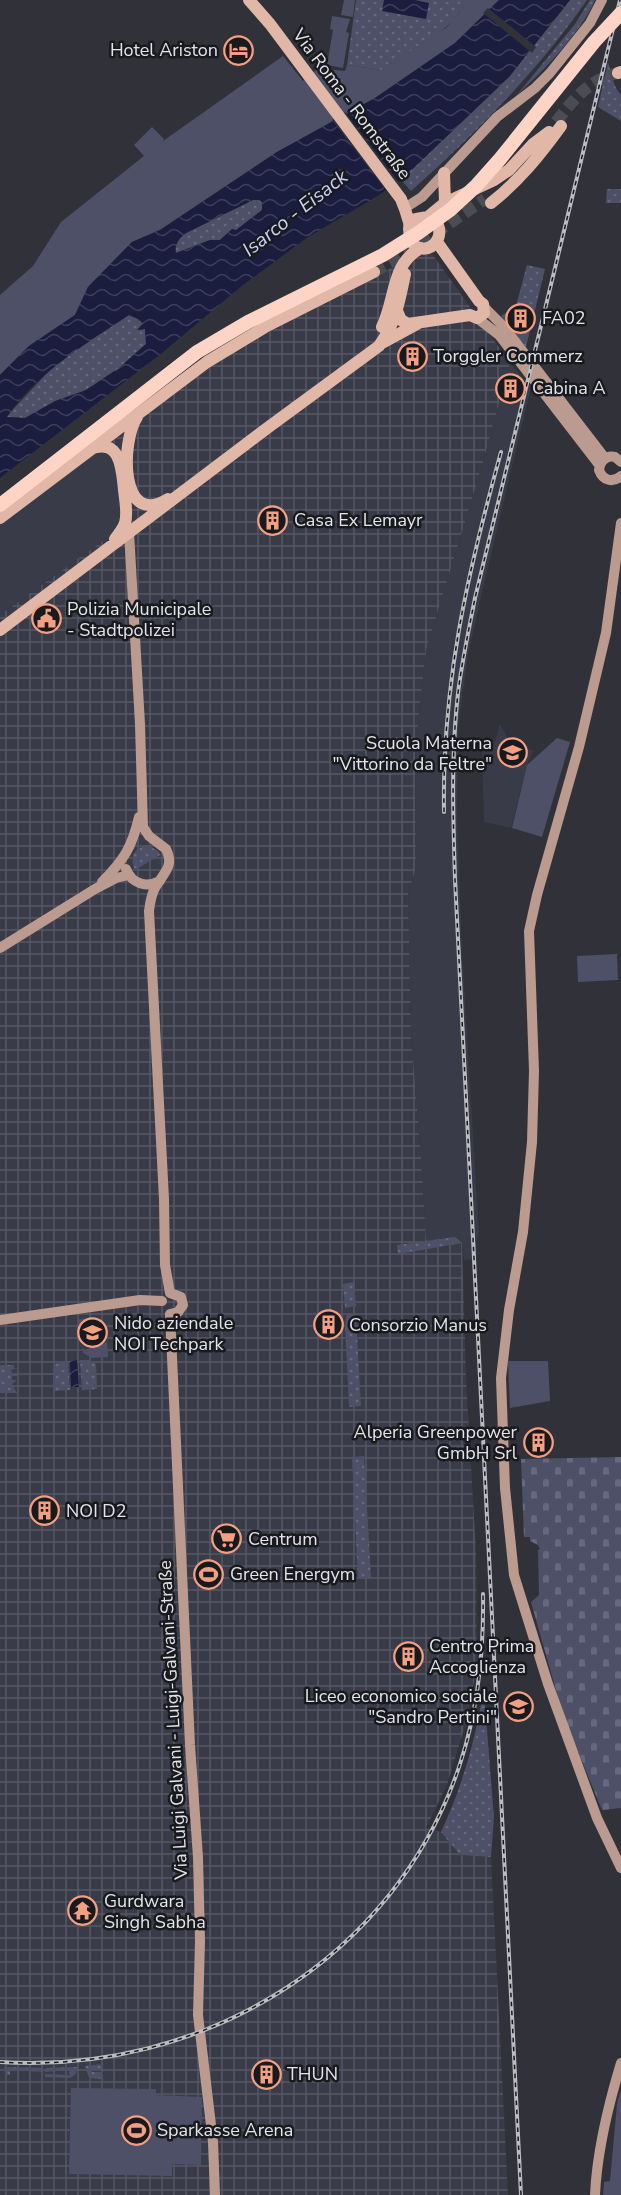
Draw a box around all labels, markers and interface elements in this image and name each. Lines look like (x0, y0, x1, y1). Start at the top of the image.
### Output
street label: Via Roma - Romstraße (287, 23, 417, 184)
hotel icon: Hotel Ariston (223, 34, 255, 66)
place label: Hotel Ariston (110, 38, 218, 62)
water label: Isarco - Eisack (237, 163, 354, 263)
building icon: FA02 (505, 302, 537, 334)
place label: FA02 (542, 306, 586, 330)
building icon: Torggler Commerz (396, 340, 428, 372)
place label: Torggler Commerz (433, 344, 582, 368)
building icon: Cabina A (495, 372, 527, 404)
place label: Cabina A (532, 376, 606, 400)
building icon: Casa Ex Lemayr (257, 504, 289, 536)
place label: Casa Ex Lemayr (294, 508, 423, 532)
place label: Polizia Municipale - Stadtpolizei (67, 597, 211, 642)
public building icon: Polizia Municipale - Stadtpolizei (30, 603, 62, 635)
place label: Scuola Materna "Vittorino da Feltre" (332, 731, 492, 776)
school or university icon: Scuola Materna "Vittorino da Feltre" (497, 737, 529, 769)
building icon: Consorzio Manus (312, 1309, 344, 1341)
place label: Nido aziendale NOI Techpark (114, 1311, 233, 1356)
place label: Consorzio Manus (349, 1313, 487, 1337)
school or university icon: Nido aziendale NOI Techpark (77, 1317, 109, 1349)
place label: Alperia Greenpower GmbH Srl (354, 1420, 518, 1465)
building icon: Alperia Greenpower GmbH Srl (522, 1426, 554, 1458)
building icon: NOI D2 (29, 1495, 61, 1527)
place label: NOI D2 (66, 1499, 127, 1523)
supermarket icon: Centrum (211, 1523, 243, 1555)
place label: Centrum (248, 1527, 318, 1551)
sports icon: Green Energym (193, 1558, 225, 1590)
street label: Via Luigi Galvani - Luigi-Galvani-Straße (153, 1560, 193, 1881)
place label: Green Energym (230, 1562, 355, 1586)
place label: Centro Prima Accoglienza (429, 1634, 534, 1679)
building icon: Centro Prima Accoglienza (392, 1640, 424, 1672)
place label: Liceo economico sociale "Sandro Pertini" (305, 1684, 497, 1729)
school or university icon: Liceo economico sociale "Sandro Pertini" (502, 1690, 534, 1722)
place label: Gurdwara Singh Sabha (104, 1889, 206, 1934)
temple icon: Gurdwara Singh Sabha (67, 1895, 99, 1927)
building icon: THUN (250, 2058, 282, 2090)
place label: THUN (287, 2062, 338, 2086)
sports icon: Sparkasse Arena (120, 2114, 152, 2146)
place label: Sparkasse Arena (157, 2118, 293, 2142)

